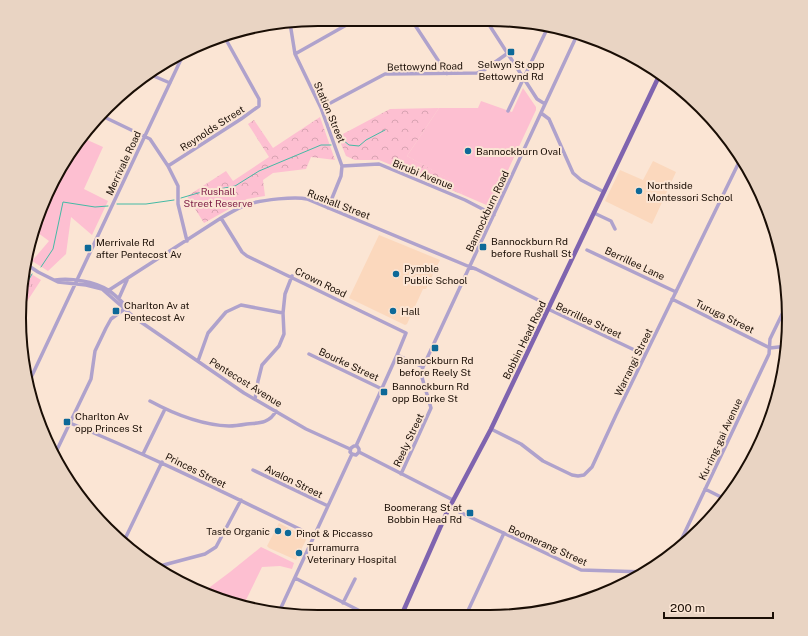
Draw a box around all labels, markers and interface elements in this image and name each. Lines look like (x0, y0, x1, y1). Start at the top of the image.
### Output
marker: Selwyn St opp Bettowynd Rd (506, 47, 516, 57)
place label: Selwyn St opp Bettowynd Rd (478, 58, 544, 82)
street label: Bettowynd Road (387, 59, 463, 73)
street label: Station Street (312, 80, 348, 144)
street label: Reynolds Street (178, 103, 247, 153)
street label: Merrivale Road (103, 129, 143, 197)
place label: Bannockburn Oval (476, 145, 561, 157)
marker: Bannockburn Oval (463, 146, 473, 156)
street label: Birubi Avenue (391, 156, 455, 192)
street label: Bannockburn Road (463, 169, 511, 253)
place label: Northside Montessori School (647, 179, 733, 203)
park label: Rushall Street Reserve (183, 185, 253, 209)
marker: Northside Montessori School (634, 186, 644, 196)
street label: Rushall Street (306, 187, 372, 222)
place label: Bannockburn Rd before Rushall St (491, 235, 572, 259)
place label: Merrivale Rd after Pentecost Av (96, 236, 182, 260)
marker: Bannockburn Rd before Rushall St (478, 242, 488, 252)
marker: Merrivale Rd after Pentecost Av (83, 243, 93, 253)
street label: Berrillee Lane (603, 244, 667, 282)
place label: Pymble Public School (404, 262, 468, 286)
street label: Crown Road (293, 264, 349, 300)
marker: Pymble Public School (391, 269, 401, 279)
street label: Turuga Street (694, 297, 757, 336)
place label: Charlton Av at Pentecost Av (124, 299, 190, 323)
street label: Bobbin Head Road (500, 299, 548, 381)
street label: Berrillee Street (554, 299, 624, 341)
place label: Hall (401, 305, 420, 317)
marker: Charlton Av at Pentecost Av (111, 306, 121, 316)
marker: Hall (388, 306, 398, 316)
street label: Warrangi Street (611, 326, 655, 398)
marker: Bannockburn Rd before Reely St (430, 343, 440, 353)
street label: Bourke Street (317, 345, 381, 383)
place label: Bannockburn Rd before Reely St (397, 354, 473, 378)
street label: Pentecost Avenue (207, 355, 285, 409)
place label: Bannockburn Rd opp Bourke St (392, 380, 469, 404)
marker: Bannockburn Rd opp Bourke St (379, 387, 389, 397)
street label: Ku-ring-gai Avenue (696, 396, 744, 482)
place label: Charlton Av opp Princes St (75, 410, 143, 434)
street label: Reely Street (390, 411, 426, 469)
marker: Charlton Av opp Princes St (62, 417, 72, 427)
street label: Princes Street (164, 450, 229, 490)
street label: Avalon Street (263, 462, 325, 500)
place label: Boomerang St at Bobbin Head Rd (384, 501, 462, 525)
marker: Boomerang St at Bobbin Head Rd (465, 508, 475, 518)
street label: Boomerang Street (507, 522, 589, 568)
place label: Taste Organic (206, 525, 270, 537)
marker: Taste Organic (273, 526, 283, 536)
place label: Pinot & Piccasso (296, 527, 373, 539)
marker: Pinot & Piccasso (283, 528, 293, 538)
place label: Turramurra Veterinary Hospital (307, 541, 397, 565)
marker: Turramurra Veterinary Hospital (294, 548, 304, 558)
scale bar (664, 594, 773, 620)
text: 200 m (670, 601, 705, 615)

